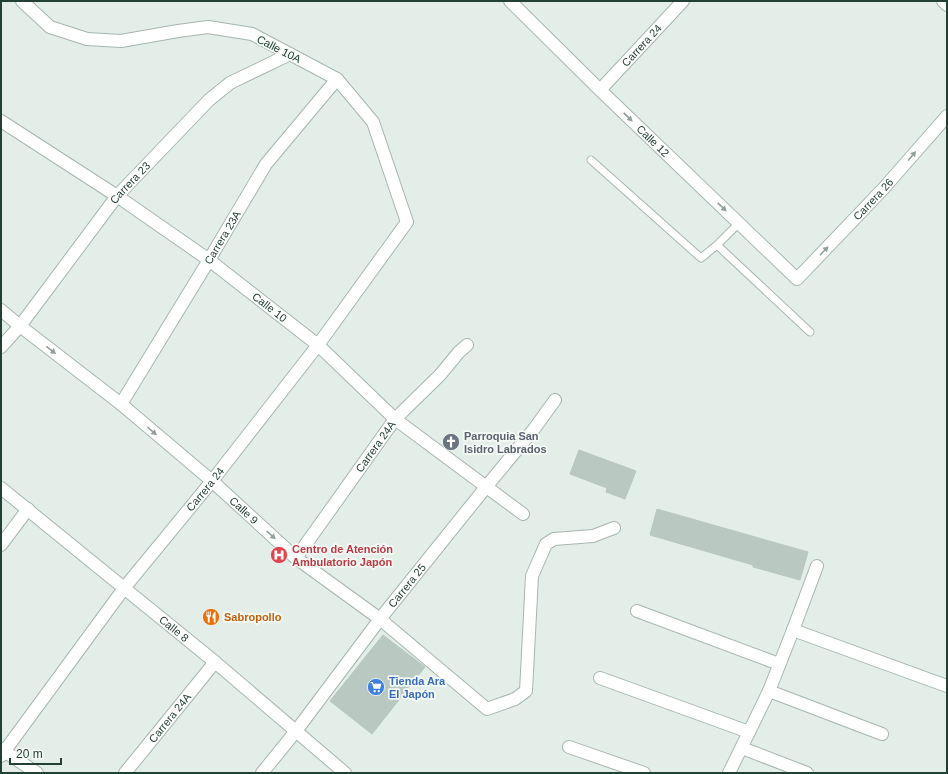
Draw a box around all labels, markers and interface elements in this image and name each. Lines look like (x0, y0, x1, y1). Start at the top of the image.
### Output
street label: Carrera 24 (619, 22, 664, 69)
street label: Calle 10A (255, 33, 304, 65)
one-way arrow (623, 112, 633, 122)
street label: Calle 12 (634, 123, 672, 159)
one-way arrow (907, 151, 916, 161)
street label: Carrera 23 (107, 159, 152, 206)
street label: Carrera 26 (851, 176, 896, 222)
one-way arrow (717, 202, 727, 212)
street label: Carrera 23A (202, 208, 243, 266)
one-way arrow (819, 246, 828, 256)
street label: Calle 10 (250, 290, 289, 324)
one-way arrow (45, 346, 56, 354)
street label: Carrera 24A (353, 418, 398, 474)
one-way arrow (147, 426, 158, 435)
place label: Parroquia San Isidro Labrados (464, 430, 547, 455)
church icon: Parroquia San Isidro Labrados (441, 432, 461, 452)
street label: Carrera 24 (184, 465, 226, 513)
street label: Calle 9 (227, 494, 261, 526)
one-way arrow (266, 530, 276, 540)
place label: Centro de Atención Ambulatorio Japón (292, 543, 393, 568)
hospital icon: Centro de Atención Ambulatorio Japón (269, 545, 289, 565)
street label: Carrera 25 (386, 561, 428, 610)
restaurant icon: Sabropollo (201, 607, 221, 627)
place label: Sabropollo (224, 611, 282, 623)
street label: Calle 8 (157, 613, 191, 644)
place label: Tienda Ara El Japón (389, 675, 446, 700)
supermarket icon: Tienda Ara El Japón (366, 677, 386, 697)
street label: Carrera 24A (146, 690, 194, 745)
scale bar (10, 740, 61, 766)
text: 20 m (16, 747, 43, 761)

